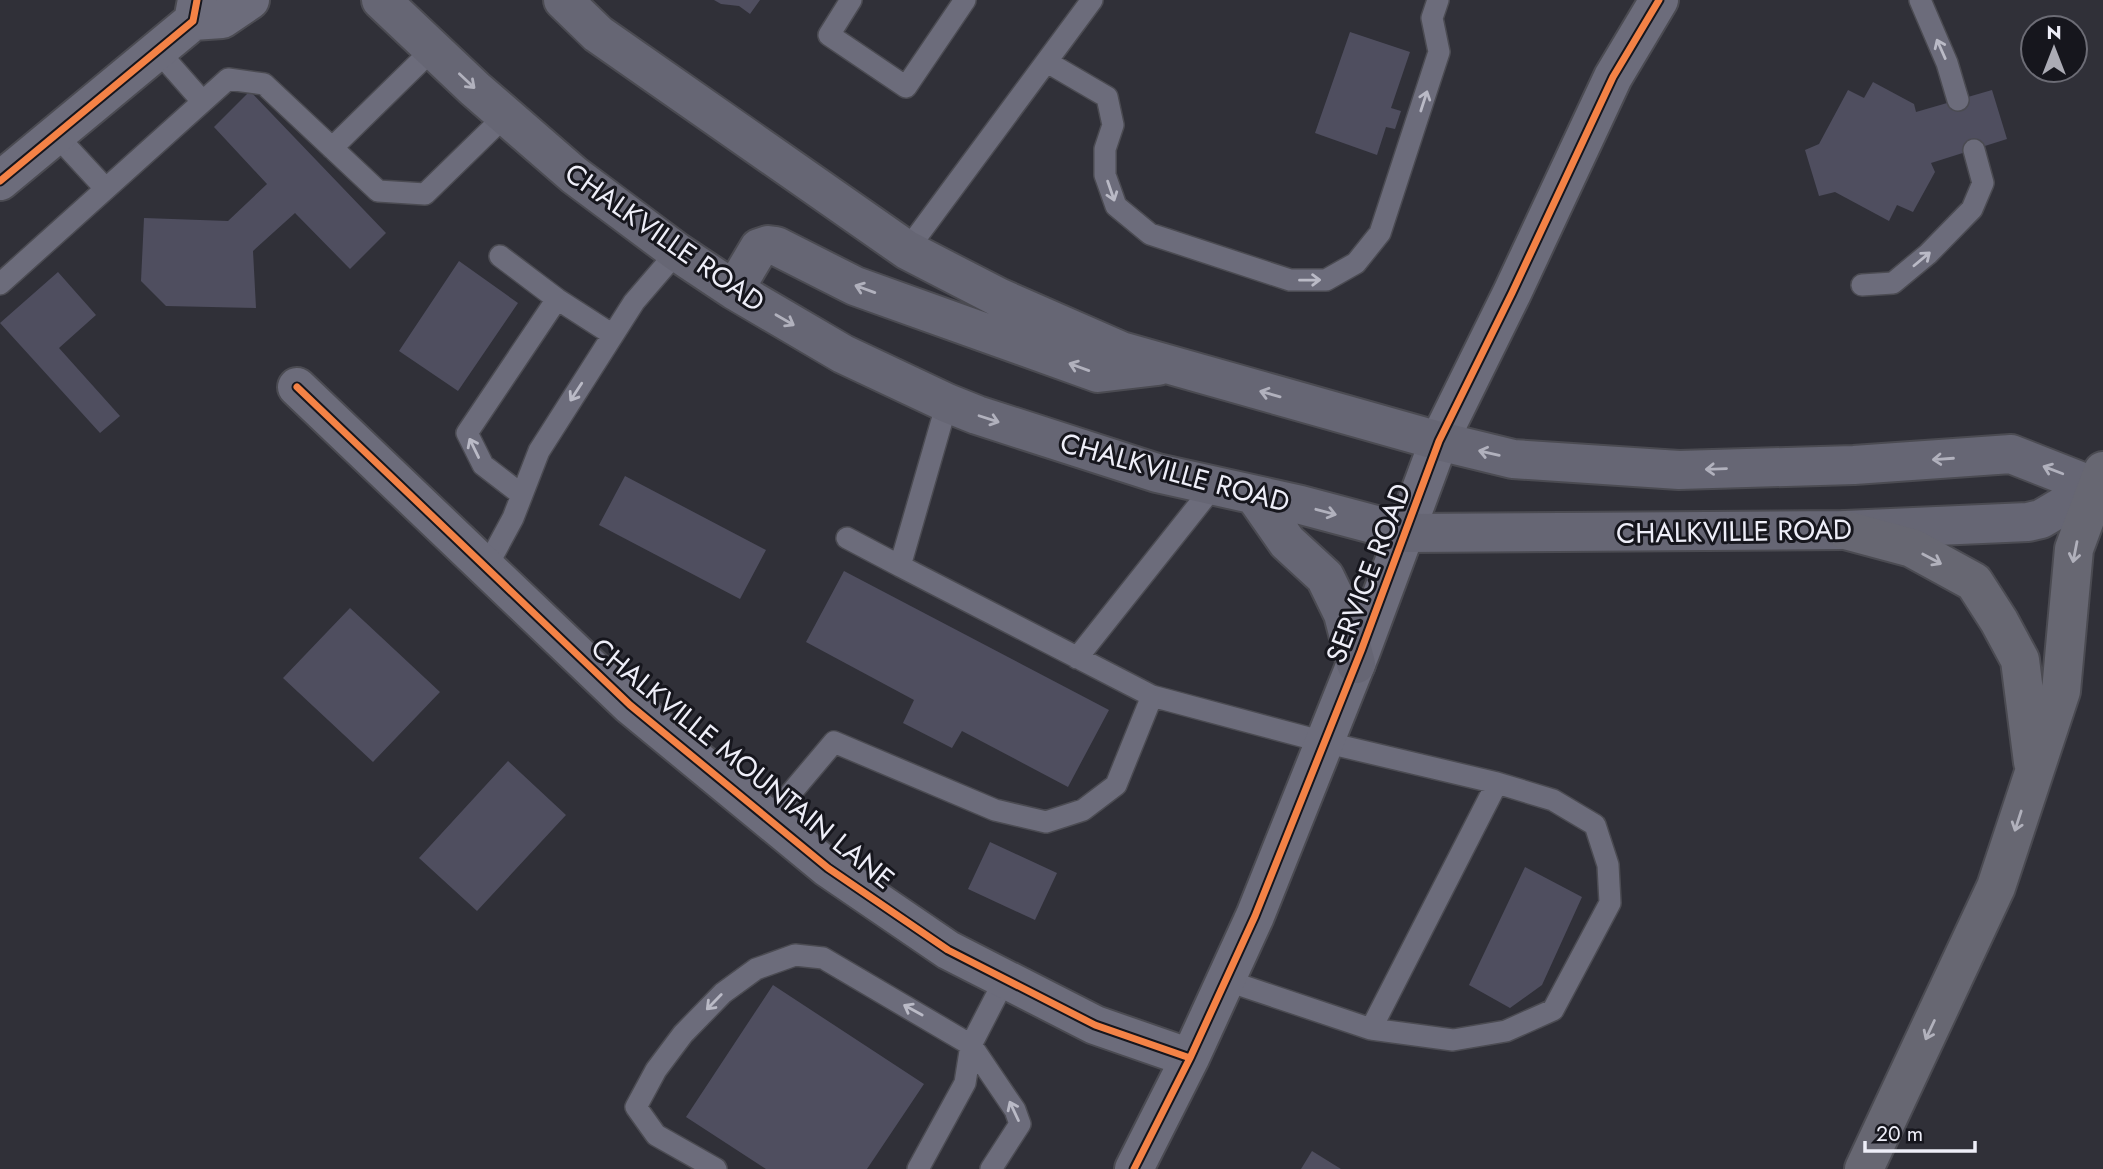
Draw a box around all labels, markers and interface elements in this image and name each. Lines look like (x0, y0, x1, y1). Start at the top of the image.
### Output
north arrow (2019, 14, 2089, 84)
text: N (2046, 19, 2062, 46)
one-way arrow (1934, 39, 1947, 60)
one-way arrow (458, 72, 475, 89)
one-way arrow (1418, 90, 1431, 112)
street label: CHALKVILLE ROAD (556, 153, 773, 322)
one-way arrow (1106, 180, 1118, 202)
one-way arrow (1912, 251, 1930, 267)
one-way arrow (1298, 273, 1321, 287)
one-way arrow (855, 282, 877, 295)
one-way arrow (774, 313, 794, 327)
one-way arrow (1069, 359, 1091, 372)
one-way arrow (569, 382, 583, 402)
one-way arrow (1259, 386, 1281, 399)
one-way arrow (978, 413, 1000, 426)
street label: CHALKVILLE ROAD (1056, 422, 1294, 523)
one-way arrow (467, 438, 481, 459)
one-way arrow (1478, 446, 1501, 460)
one-way arrow (1932, 453, 1955, 466)
one-way arrow (1704, 463, 1727, 476)
one-way arrow (2043, 463, 2065, 476)
street label: SERVICE ROAD (1315, 477, 1422, 669)
one-way arrow (1314, 506, 1337, 519)
street label: CHALKVILLE ROAD (1616, 509, 1852, 554)
one-way arrow (2068, 540, 2081, 563)
one-way arrow (1922, 552, 1942, 566)
street label: CHALKVILLE MOUNTAIN LANE (582, 628, 903, 899)
one-way arrow (2011, 809, 2023, 831)
one-way arrow (705, 994, 722, 1011)
one-way arrow (903, 1003, 924, 1016)
one-way arrow (1922, 1019, 1936, 1040)
one-way arrow (1007, 1100, 1020, 1121)
scale bar (1865, 1110, 1975, 1154)
text: 20 m (1876, 1119, 1923, 1149)

